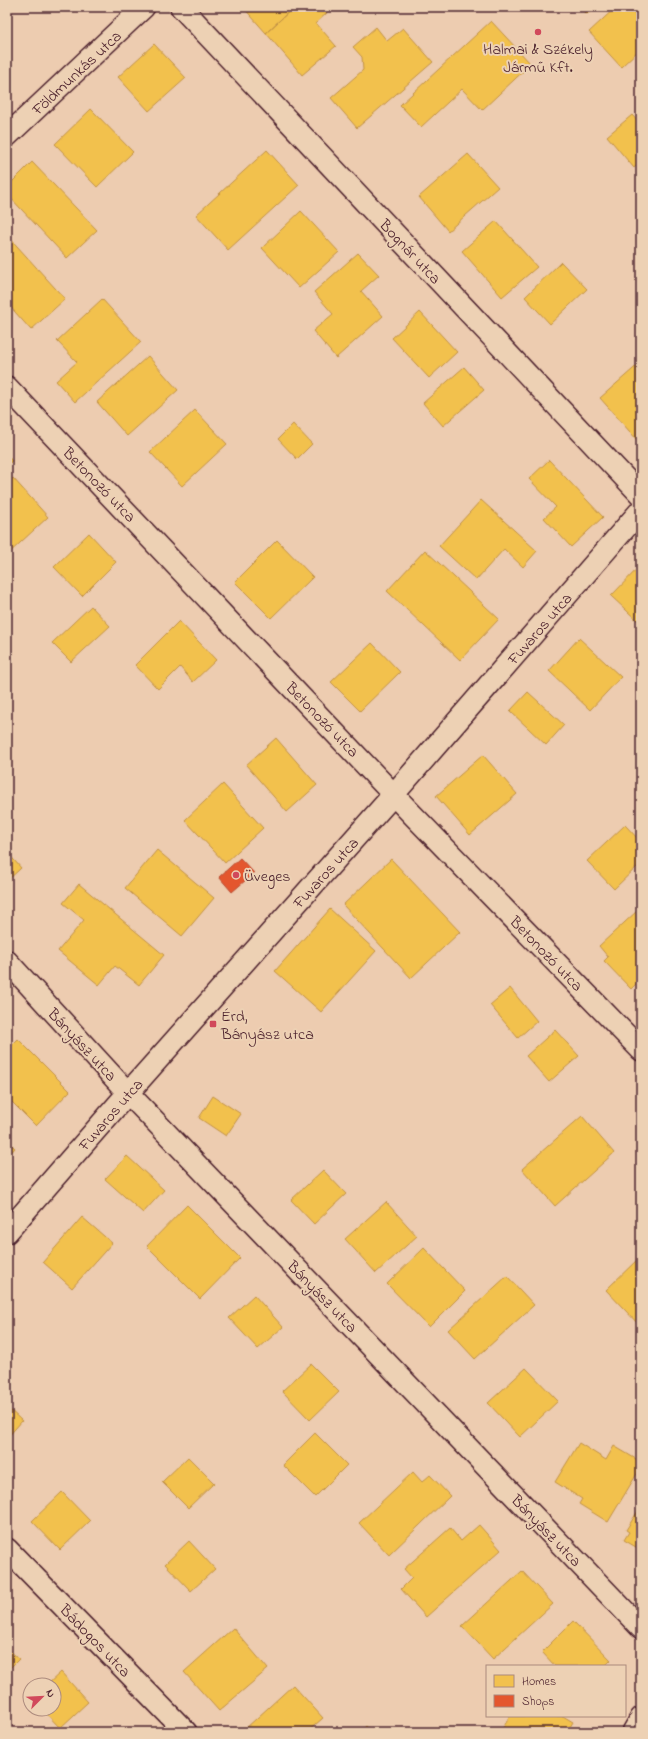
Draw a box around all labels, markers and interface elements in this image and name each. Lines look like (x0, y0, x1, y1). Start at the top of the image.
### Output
street label: Földmunkás utca (26, 25, 128, 122)
marker: Halmai & Székely Jármű Kft. (533, 27, 543, 37)
place label: Halmai & Székely Jármű Kft. (483, 38, 593, 80)
street label: Bognár utca (372, 214, 446, 290)
street label: Betonozó utca (56, 441, 141, 529)
street label: Fuvaros utca (502, 588, 579, 671)
street label: Betonozó utca (279, 676, 364, 764)
street label: Fuvaros utca (287, 832, 365, 915)
place label: Üveges (244, 865, 290, 889)
marker: Üveges (231, 870, 241, 880)
street label: Betonozó utca (503, 910, 588, 998)
street label: Bányász utca (40, 1003, 122, 1087)
place label: Érd, Bányász utca (220, 1005, 314, 1047)
marker: Érd, Bányász utca (208, 1019, 218, 1029)
street label: Fuvaros utca (73, 1074, 150, 1157)
street label: Bányász utca (280, 1255, 362, 1339)
street label: Bányász utca (504, 1489, 586, 1573)
street label: Bádogos utca (53, 1598, 136, 1684)
legend (486, 1665, 626, 1717)
text: Homes (522, 1673, 556, 1691)
north arrow (22, 1677, 62, 1717)
text: N (41, 1687, 59, 1700)
text: Shops (522, 1693, 554, 1711)

